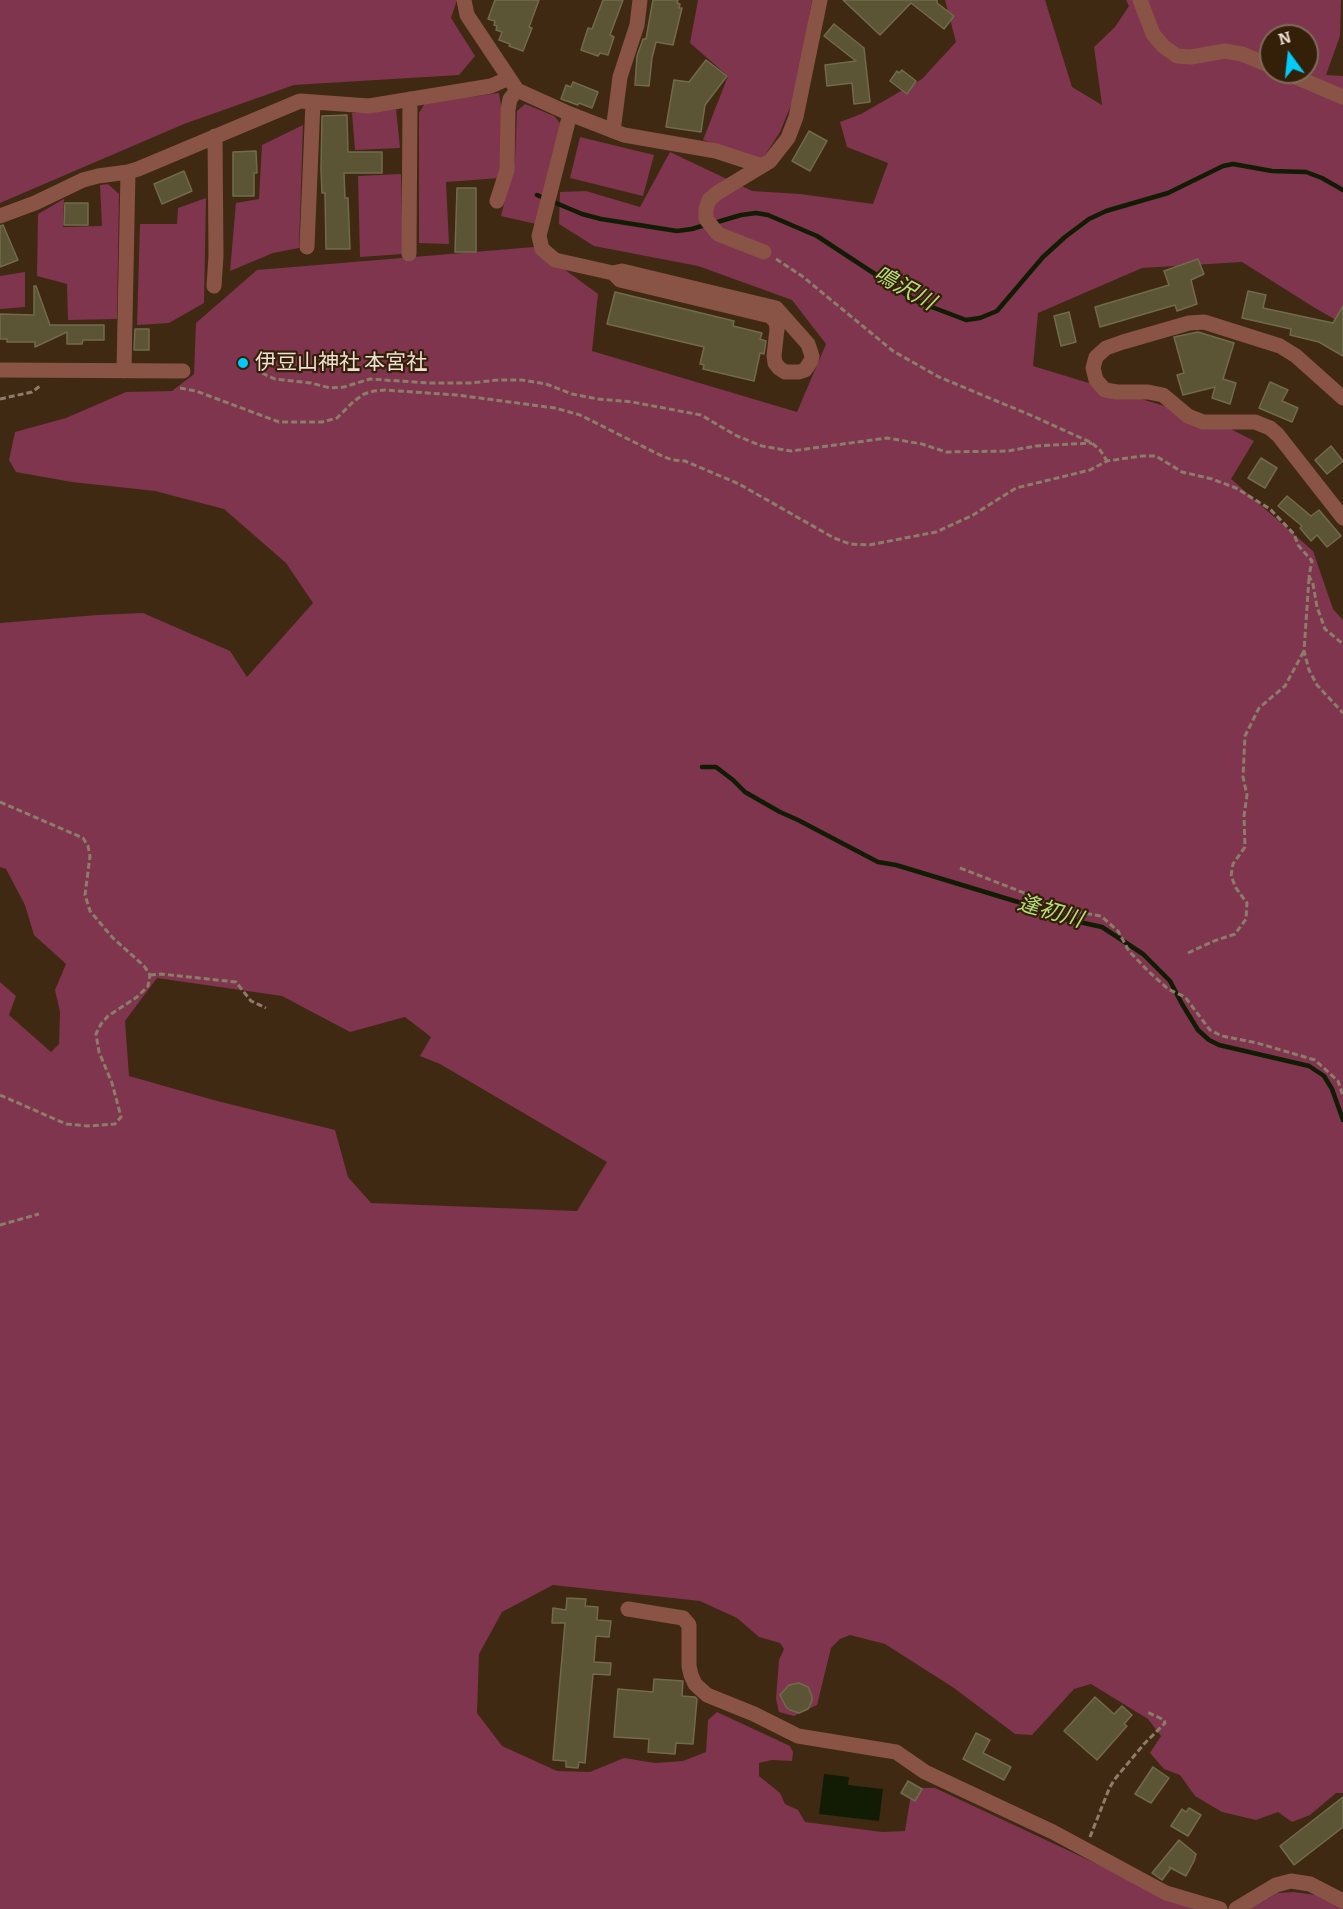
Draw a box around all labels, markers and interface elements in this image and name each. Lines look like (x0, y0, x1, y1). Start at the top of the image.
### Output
north arrow (1259, 24, 1319, 84)
text: N (1276, 27, 1293, 49)
water label: 鳴沢川 (869, 261, 939, 317)
place label: 伊豆山神社 本宮社 (255, 350, 427, 376)
marker: 伊豆山神社 本宮社 (236, 356, 250, 370)
water label: 逢初川 (1015, 890, 1085, 934)

